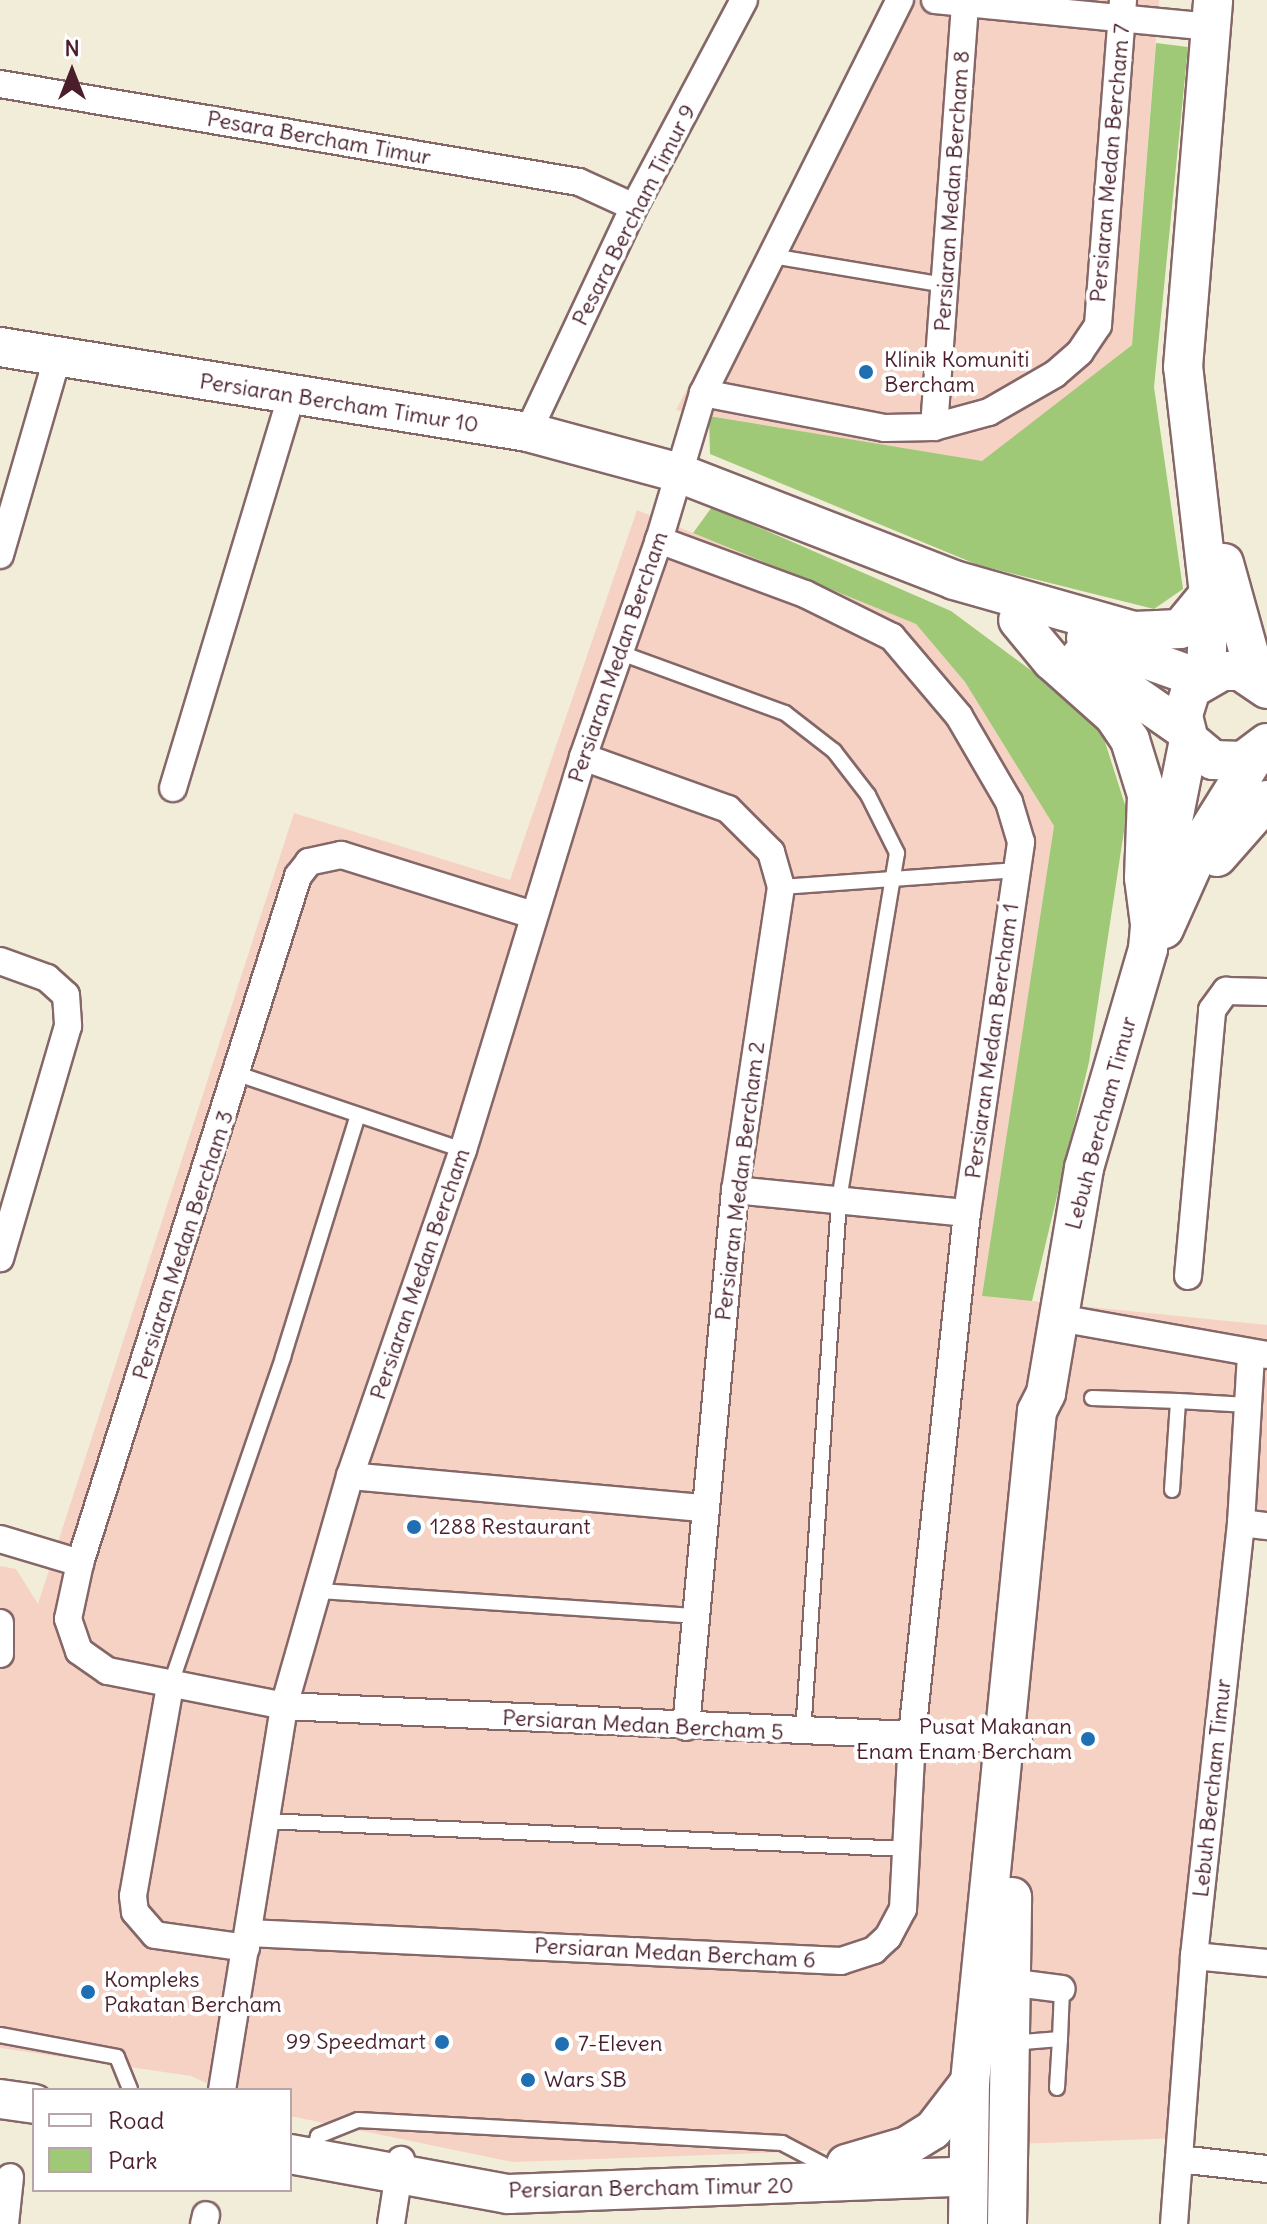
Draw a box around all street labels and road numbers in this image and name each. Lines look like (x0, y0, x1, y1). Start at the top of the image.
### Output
street label: Persiaran Medan Bercham 7 (1085, 22, 1135, 304)
street label: Persiaran Medan Bercham 8 (929, 50, 975, 332)
street label: Pesara Bercham Timur 9 (567, 100, 701, 330)
street label: Pesara Bercham Timur (205, 105, 433, 171)
street label: Persiaran Bercham Timur 10 (198, 368, 480, 438)
street label: Persiaran Medan Bercham (563, 528, 673, 786)
street label: Persiaran Medan Bercham 1 (960, 902, 1024, 1180)
street label: Lebuh Bercham Timur (1060, 1014, 1142, 1232)
street label: Persiaran Medan Bercham 2 (710, 1040, 770, 1322)
street label: Persiaran Medan Bercham 3 (127, 1107, 239, 1383)
street label: Persiaran Medan Bercham (365, 1145, 475, 1403)
street label: Lebuh Bercham Timur (1187, 1677, 1237, 1899)
street label: Persiaran Medan Bercham 5 (502, 1704, 784, 1746)
street label: Persiaran Medan Bercham 6 (534, 1932, 816, 1974)
street label: Persiaran Bercham Timur 20 (508, 2172, 794, 2204)

